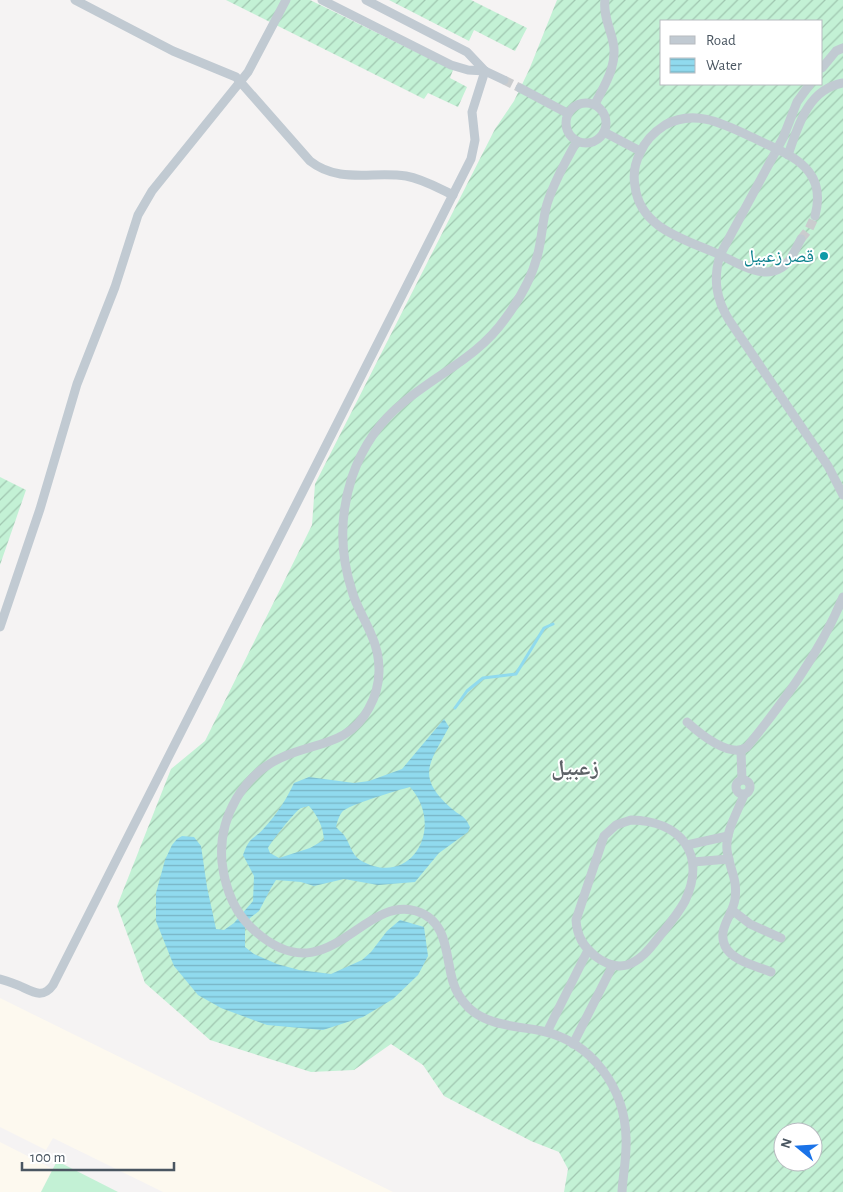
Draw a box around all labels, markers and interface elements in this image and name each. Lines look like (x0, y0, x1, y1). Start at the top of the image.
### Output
legend (660, 20, 823, 85)
text: Road (706, 33, 736, 48)
text: Water (706, 58, 742, 73)
place label: قصر زعبيل (744, 248, 814, 267)
marker: قصر زعبيل (818, 250, 830, 262)
district label: زعبيل (551, 757, 599, 781)
north arrow (773, 1122, 823, 1172)
text: N (778, 1136, 795, 1150)
scale bar (22, 1140, 175, 1172)
text: 100 m (30, 1150, 65, 1165)

